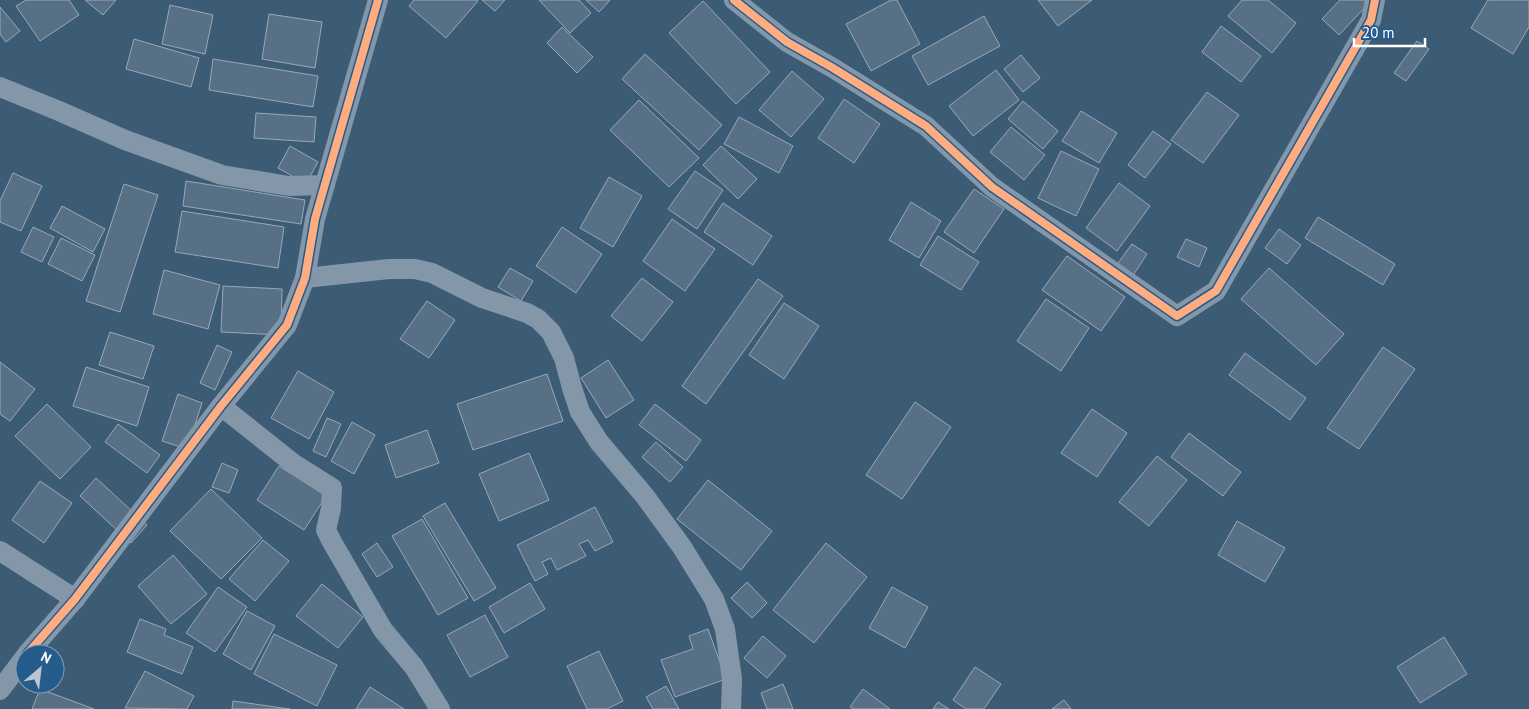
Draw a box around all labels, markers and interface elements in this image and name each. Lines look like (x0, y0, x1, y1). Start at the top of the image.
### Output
scale bar (1354, 15, 1425, 47)
text: 20 m (1362, 23, 1395, 42)
north arrow (15, 644, 65, 694)
text: N (38, 647, 54, 668)

